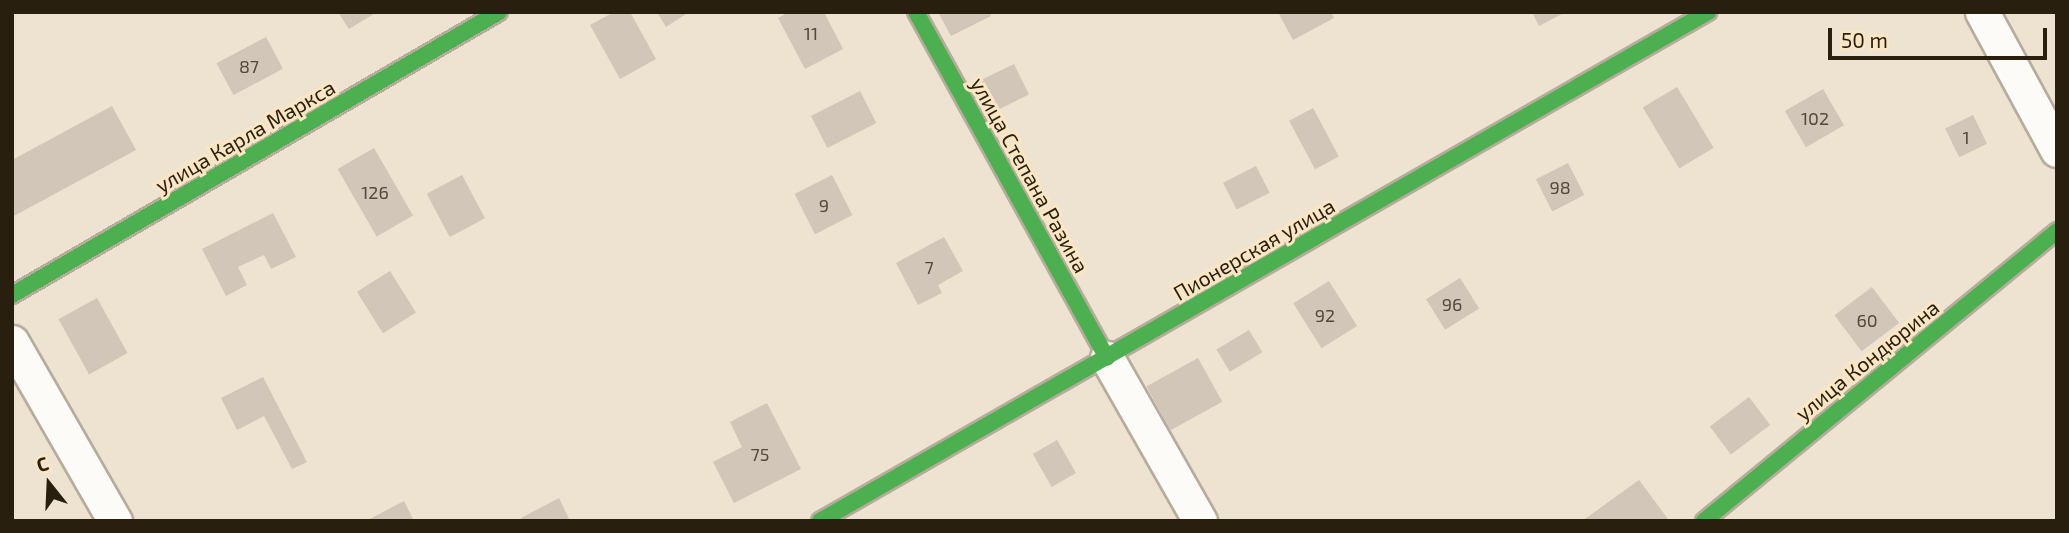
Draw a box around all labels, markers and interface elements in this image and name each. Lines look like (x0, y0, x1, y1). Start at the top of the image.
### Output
scale bar (1831, 14, 2050, 58)
house number: 11 (804, 22, 818, 44)
text: 50 m (1841, 27, 1888, 52)
house number: 87 (239, 55, 259, 77)
street label: улица Степана Разина (966, 73, 1094, 277)
street label: улица Карла Маркса (151, 74, 339, 198)
house number: 102 (1801, 107, 1829, 129)
house number: 1 (1962, 126, 1970, 148)
house number: 98 (1549, 176, 1571, 198)
house number: 126 (361, 181, 389, 203)
street label: Пионерская улица (1169, 193, 1339, 305)
house number: 9 (819, 194, 829, 216)
house number: 7 (924, 256, 934, 278)
house number: 96 (1442, 293, 1462, 315)
street label: улица Кондюрина (1790, 294, 1944, 426)
house number: 92 (1315, 304, 1335, 326)
house number: 60 (1856, 309, 1878, 331)
house number: 75 (751, 443, 769, 465)
north arrow (14, 449, 84, 519)
text: С (33, 451, 51, 476)

